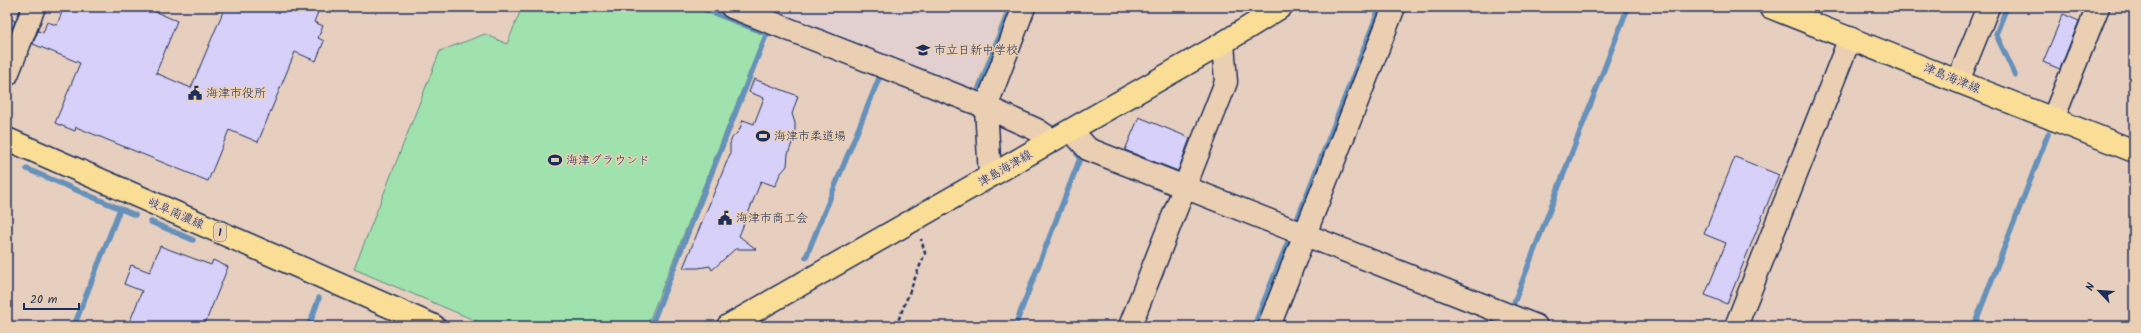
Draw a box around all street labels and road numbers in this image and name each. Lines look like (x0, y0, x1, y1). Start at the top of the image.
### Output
street label: 津島海津線 (1920, 58, 1983, 99)
street label: 津島海津線 (975, 145, 1036, 192)
street label: 岐阜南濃線 (145, 193, 207, 234)
road number: 1 (214, 223, 226, 241)

